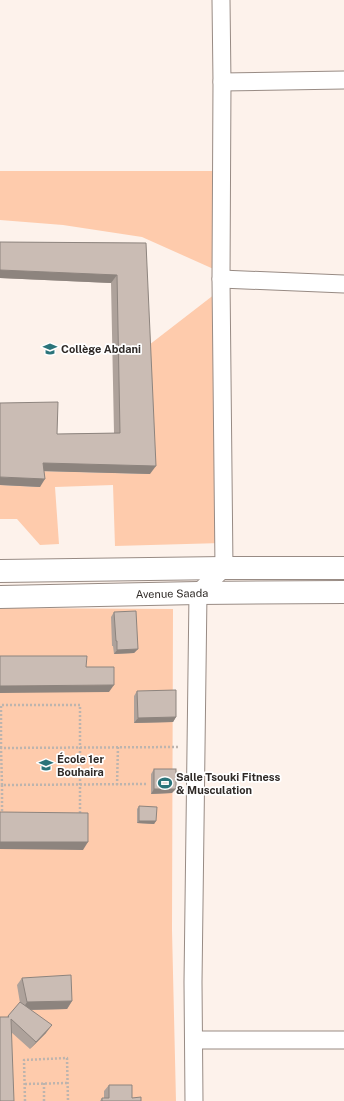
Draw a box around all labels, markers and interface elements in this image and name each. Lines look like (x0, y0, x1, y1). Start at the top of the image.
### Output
school or university icon: Collège Abdani (42, 341, 58, 357)
place label: Collège Abdani (61, 343, 141, 355)
street label: Avenue Saada (136, 587, 208, 600)
place label: École 1er Bouhaira (57, 752, 104, 778)
school or university icon: École 1er Bouhaira (38, 757, 54, 773)
place label: Salle Tsouki Fitness & Musculation (176, 771, 281, 796)
sports icon: Salle Tsouki Fitness & Musculation (157, 775, 173, 791)

